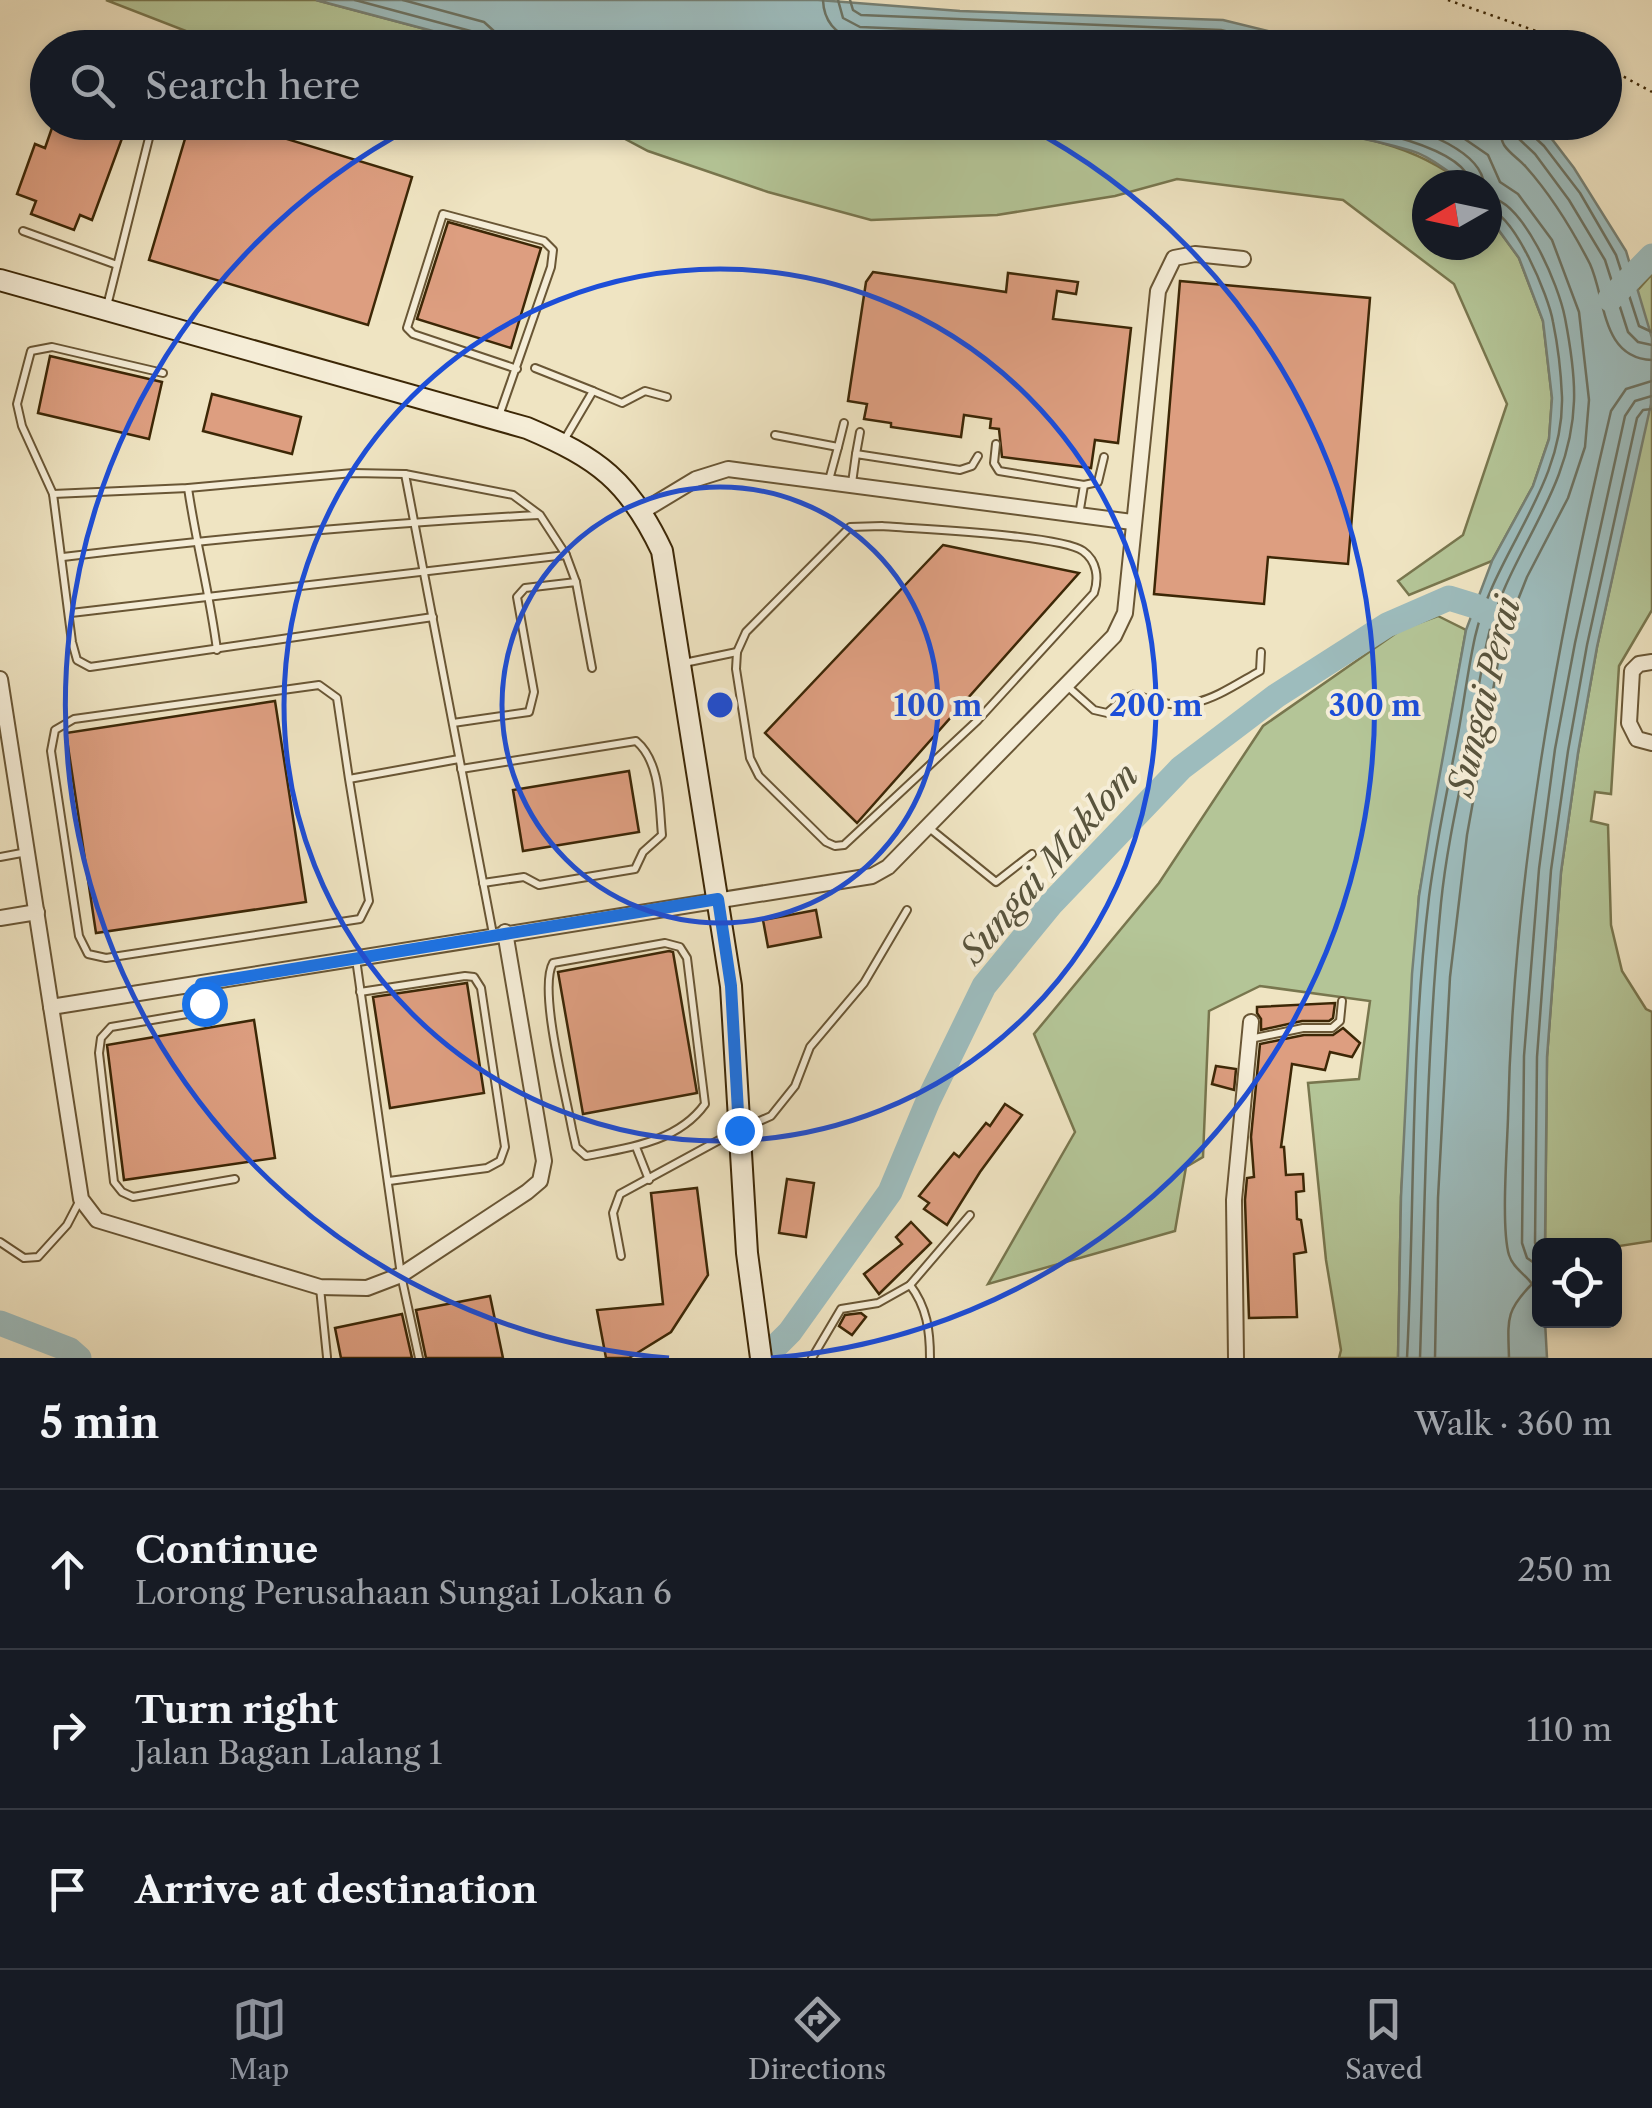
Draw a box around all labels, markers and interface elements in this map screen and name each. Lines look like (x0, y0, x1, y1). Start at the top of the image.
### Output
search box (30, 30, 1622, 140)
icon: search (65, 58, 120, 113)
text: Search here (145, 62, 360, 109)
north arrow (1412, 170, 1502, 260)
water label: Sungai Perai (1438, 590, 1530, 802)
centre of rings (702, 687, 738, 723)
text: 100 m (894, 687, 983, 724)
text: 200 m (1109, 687, 1203, 724)
text: 300 m (1329, 687, 1421, 724)
water label: Sungai Maklom (949, 754, 1148, 973)
route start (182, 981, 228, 1027)
route end (717, 1108, 763, 1154)
map controls (1532, 1238, 1622, 1328)
button: locate (1532, 1238, 1622, 1328)
text: 5 min (40, 1397, 159, 1449)
text: Walk · 360 m (1415, 1404, 1612, 1443)
text: Continue (135, 1526, 318, 1573)
icon: ahead (40, 1542, 95, 1597)
text: 250 m (1518, 1550, 1612, 1589)
text: Lorong Perusahaan Sungai Lokan 6 (135, 1573, 672, 1612)
text: Turn right (135, 1686, 338, 1733)
icon: right (40, 1702, 95, 1757)
text: 110 m (1526, 1710, 1612, 1749)
text: Jalan Bagan Lalang 1 (135, 1733, 442, 1772)
icon: arrive (40, 1862, 95, 1917)
text: Arrive at destination (135, 1866, 538, 1913)
tab: Map (229, 1992, 289, 2086)
tab: Directions (748, 1992, 886, 2086)
tab: Saved (1345, 1992, 1423, 2086)

